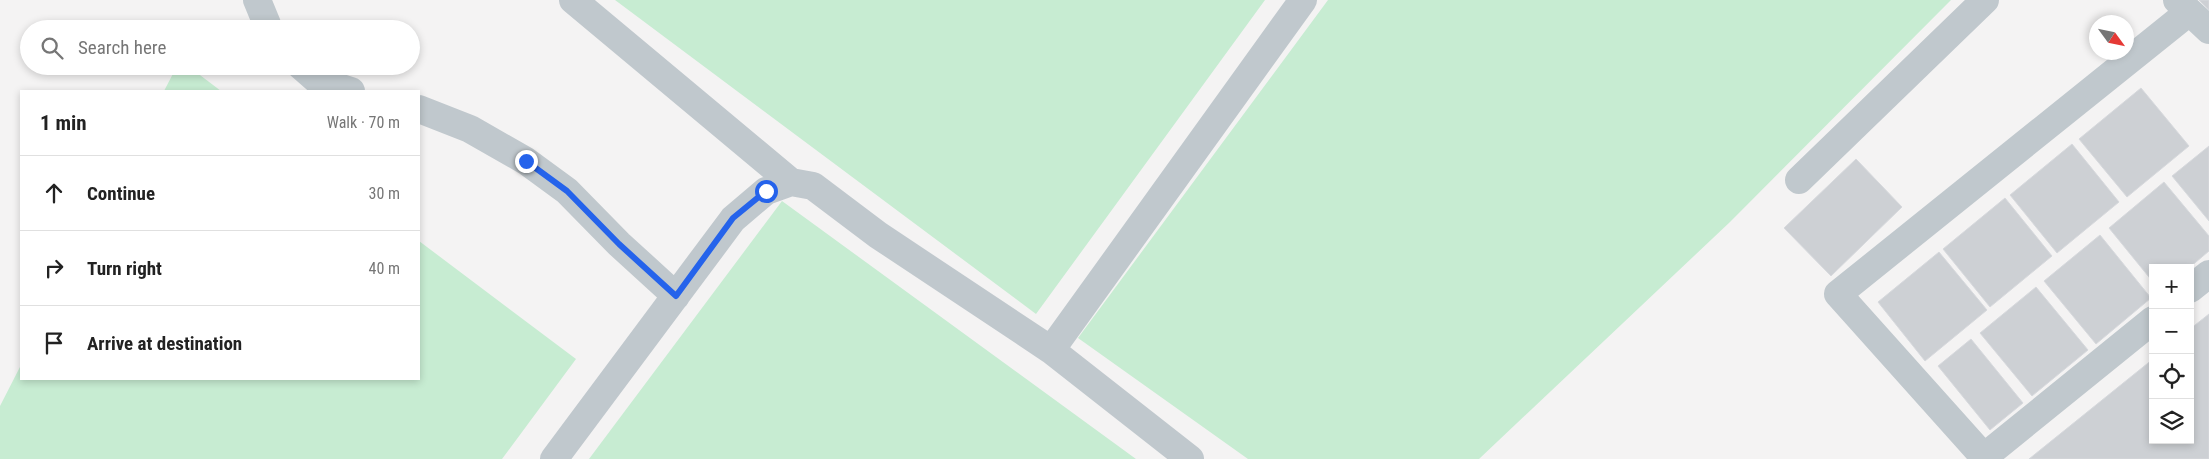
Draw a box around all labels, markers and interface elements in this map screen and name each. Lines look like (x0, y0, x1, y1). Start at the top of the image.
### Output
north arrow (2089, 15, 2134, 60)
search box (20, 20, 420, 75)
icon: search (38, 34, 66, 62)
text: Search here (78, 36, 166, 59)
text: 1 min (40, 111, 87, 135)
text: Walk · 70 m (327, 113, 400, 132)
route end (515, 150, 538, 173)
icon: ahead (40, 179, 68, 207)
route start (755, 180, 778, 203)
text: Continue (87, 182, 155, 205)
text: 30 m (368, 184, 400, 203)
icon: right (40, 254, 68, 282)
text: Turn right (87, 257, 162, 280)
text: 40 m (368, 259, 400, 278)
map controls (2149, 264, 2194, 444)
button: + (2149, 264, 2194, 309)
button: − (2149, 309, 2194, 354)
icon: arrive (40, 329, 68, 357)
text: Arrive at destination (87, 332, 242, 355)
button: locate (2149, 354, 2194, 399)
button: layers (2149, 399, 2194, 444)

